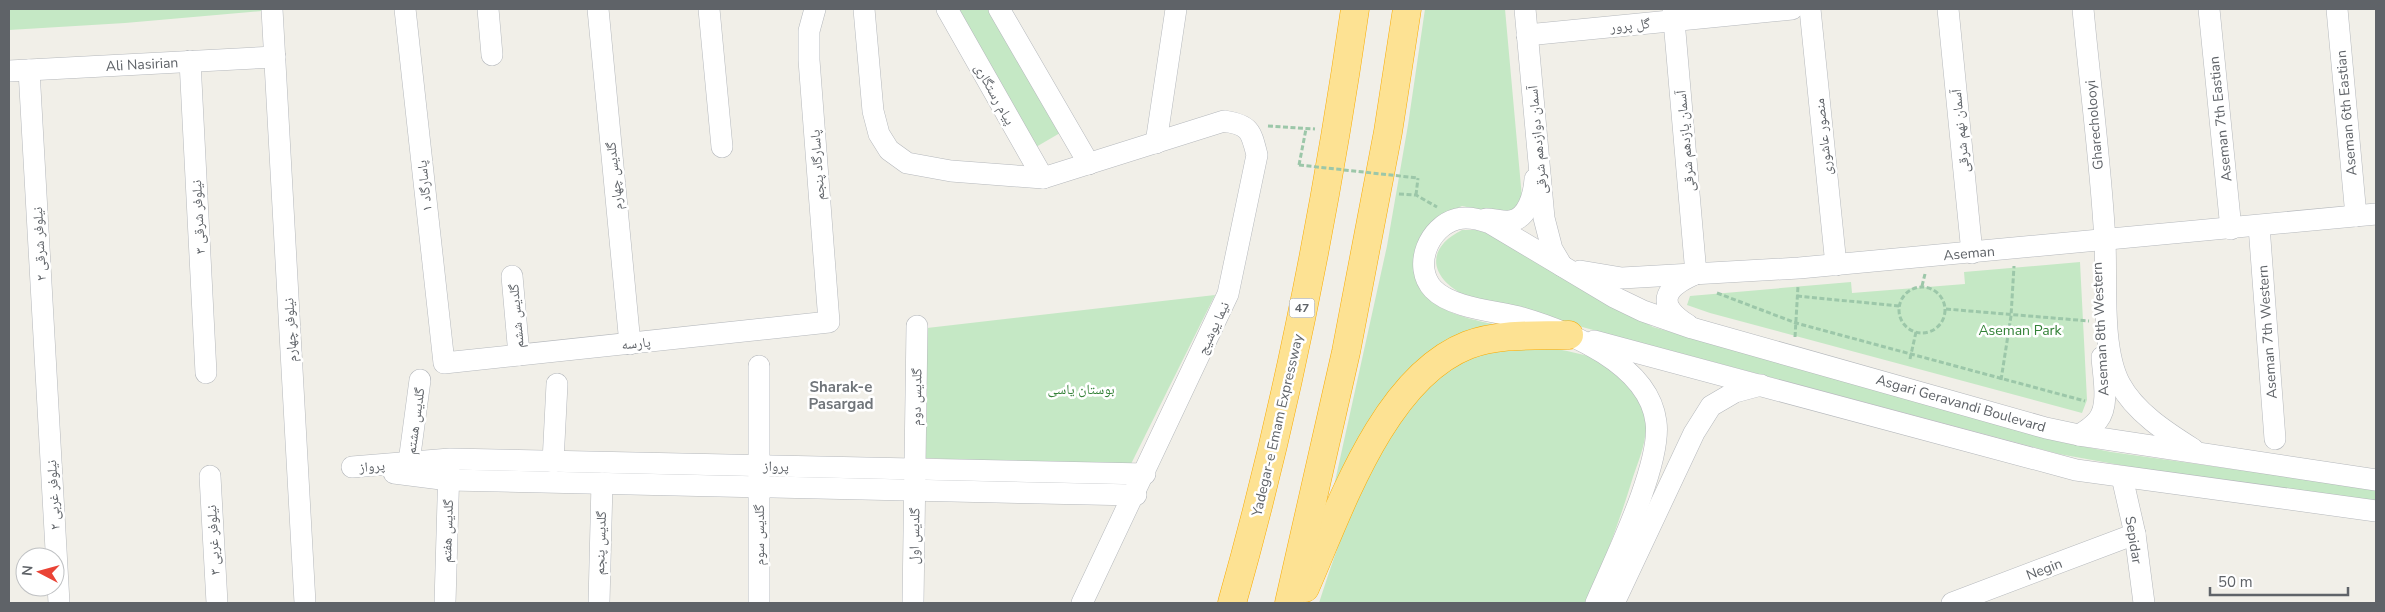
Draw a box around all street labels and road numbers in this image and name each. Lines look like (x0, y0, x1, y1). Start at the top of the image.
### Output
street label: گل پرور (1608, 14, 1651, 37)
street label: Aseman 6th Eastian (2332, 49, 2361, 176)
street label: Ali Nasirian (105, 53, 179, 76)
street label: Aseman 7th Eastian (2204, 55, 2237, 182)
street label: پیام رستگاری (970, 60, 1019, 129)
street label: Gharecholooyi (2081, 79, 2108, 171)
street label: آسمان دوازدهم شرقی (1523, 84, 1552, 195)
street label: آسمان نهم شرقی (1947, 88, 1974, 174)
street label: آسمان یازدهم شرقی (1672, 89, 1699, 192)
street label: منصور عاشوری (1810, 97, 1837, 176)
street label: پاسارگاد پنجم (806, 129, 829, 201)
street label: گلدیس چهارم (601, 141, 628, 211)
street label: پاسارگاد ۱ (412, 159, 437, 213)
street label: نیلوفر شرقی ۳ (187, 179, 210, 255)
street label: نیلوفر شرقی ۲ (28, 206, 51, 282)
street label: Aseman (1942, 242, 1996, 265)
street label: Aseman 8th Western (2088, 262, 2113, 396)
street label: Aseman 7th Western (2253, 264, 2282, 399)
street label: گلدیس ششم (504, 283, 529, 349)
street label: نیلوفر چهارم (279, 297, 302, 362)
street label: نیما یوشیج (1193, 298, 1234, 358)
road number: 47 (1290, 298, 1314, 318)
street label: Yadegar-e Emam Expressway (1247, 331, 1308, 519)
street label: پارسه (620, 332, 652, 354)
street label: گلدیس دوم (906, 368, 927, 426)
street label: Asgari Geravandi Boulevard (1874, 370, 2048, 437)
street label: گلدیس هشتم (401, 386, 430, 456)
street label: پرواز (357, 456, 386, 477)
street label: پرواز (762, 457, 789, 476)
street label: نیلوفر غربی ۲ (42, 459, 65, 530)
street label: گلدیس هفتم (437, 499, 458, 563)
street label: نیلوفر غربی ۳ (202, 504, 225, 575)
street label: گلدیس سوم (750, 504, 769, 566)
street label: گلدیس اول (905, 507, 924, 565)
street label: گلدیس پنجم (590, 510, 611, 575)
street label: Sepidar (2120, 515, 2147, 565)
street label: Negin (2023, 554, 2065, 585)

